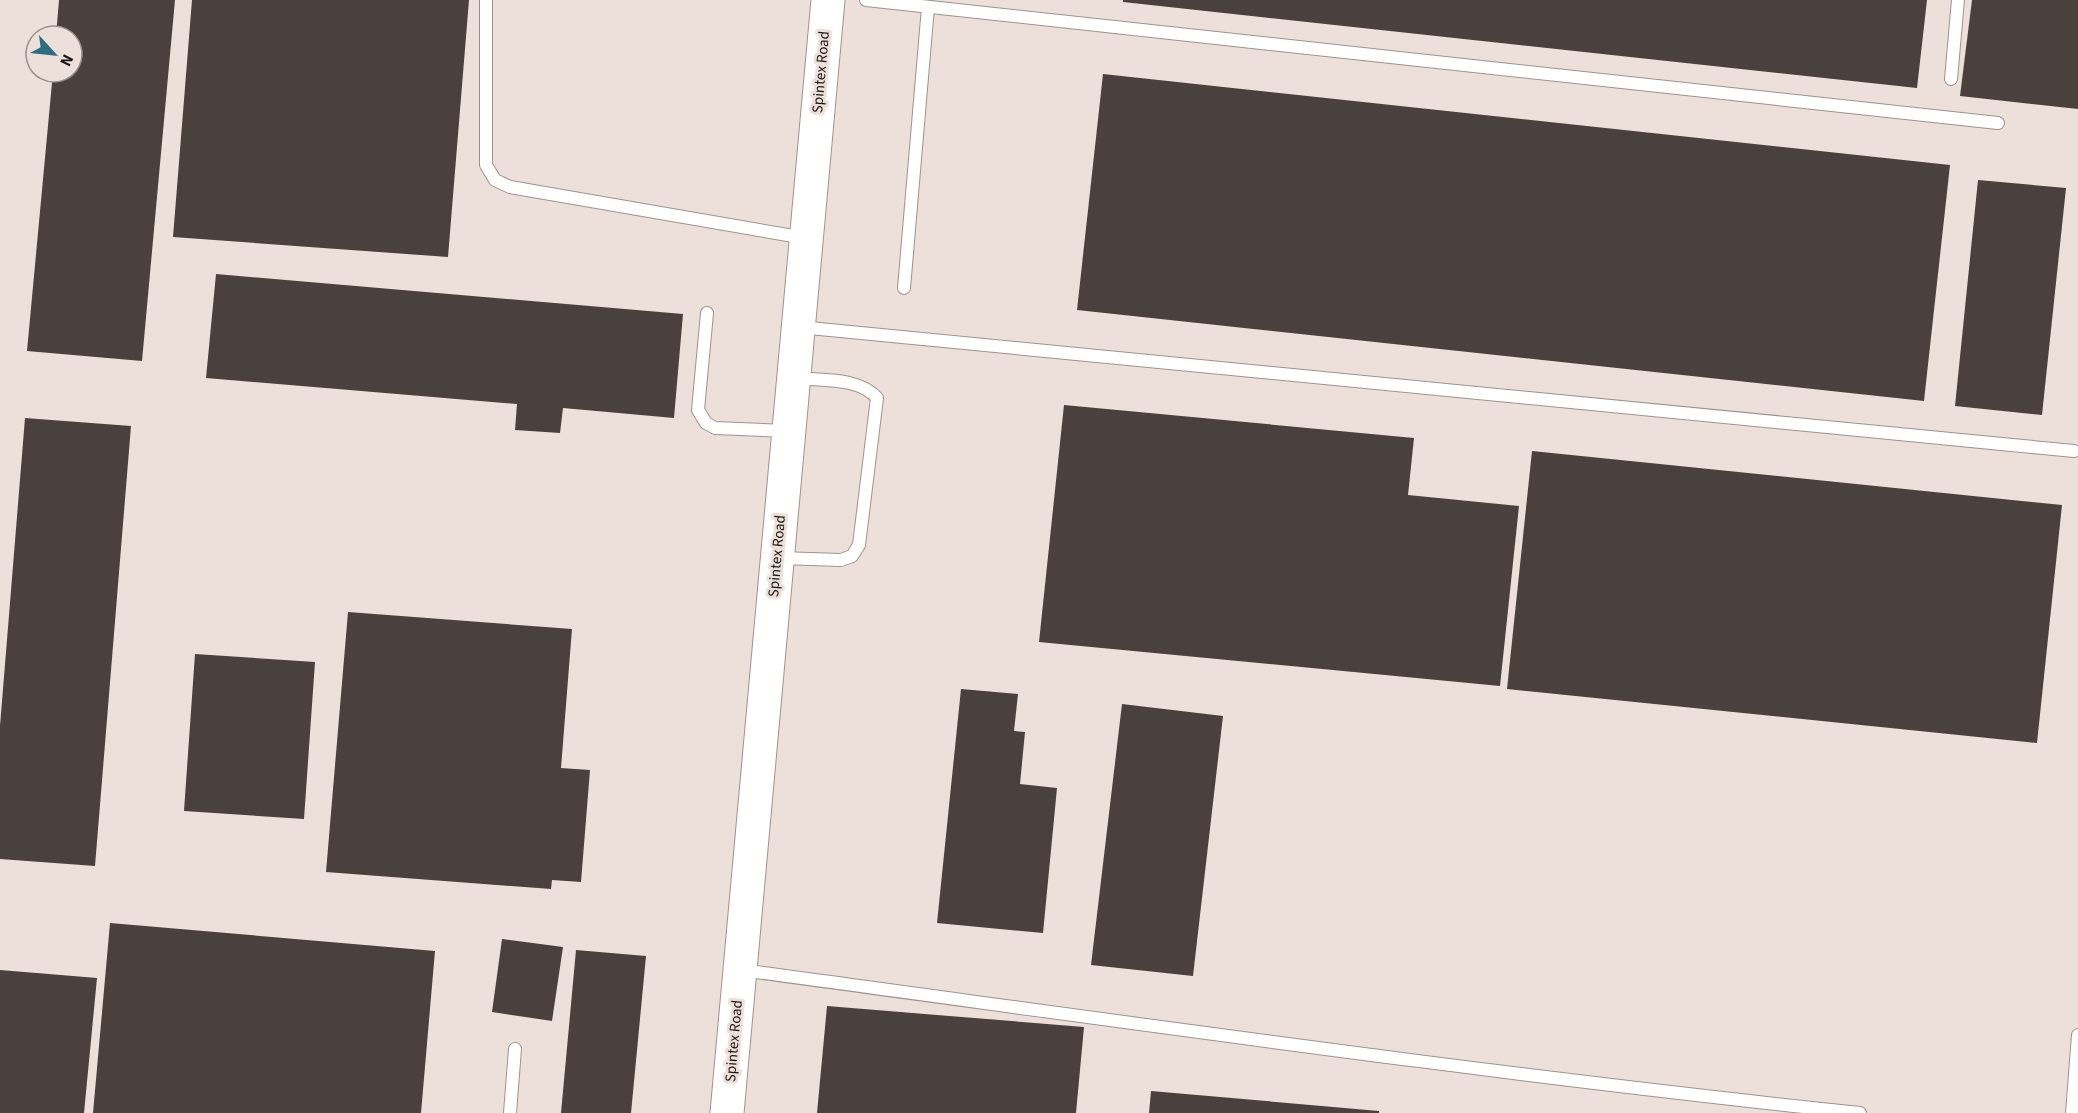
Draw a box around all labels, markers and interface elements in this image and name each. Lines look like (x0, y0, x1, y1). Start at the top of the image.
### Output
north arrow (24, 24, 84, 84)
street label: Spintex Road (807, 30, 835, 114)
text: N (54, 51, 79, 70)
street label: Spintex Road (763, 514, 791, 598)
street label: Spintex Road (720, 999, 748, 1083)

